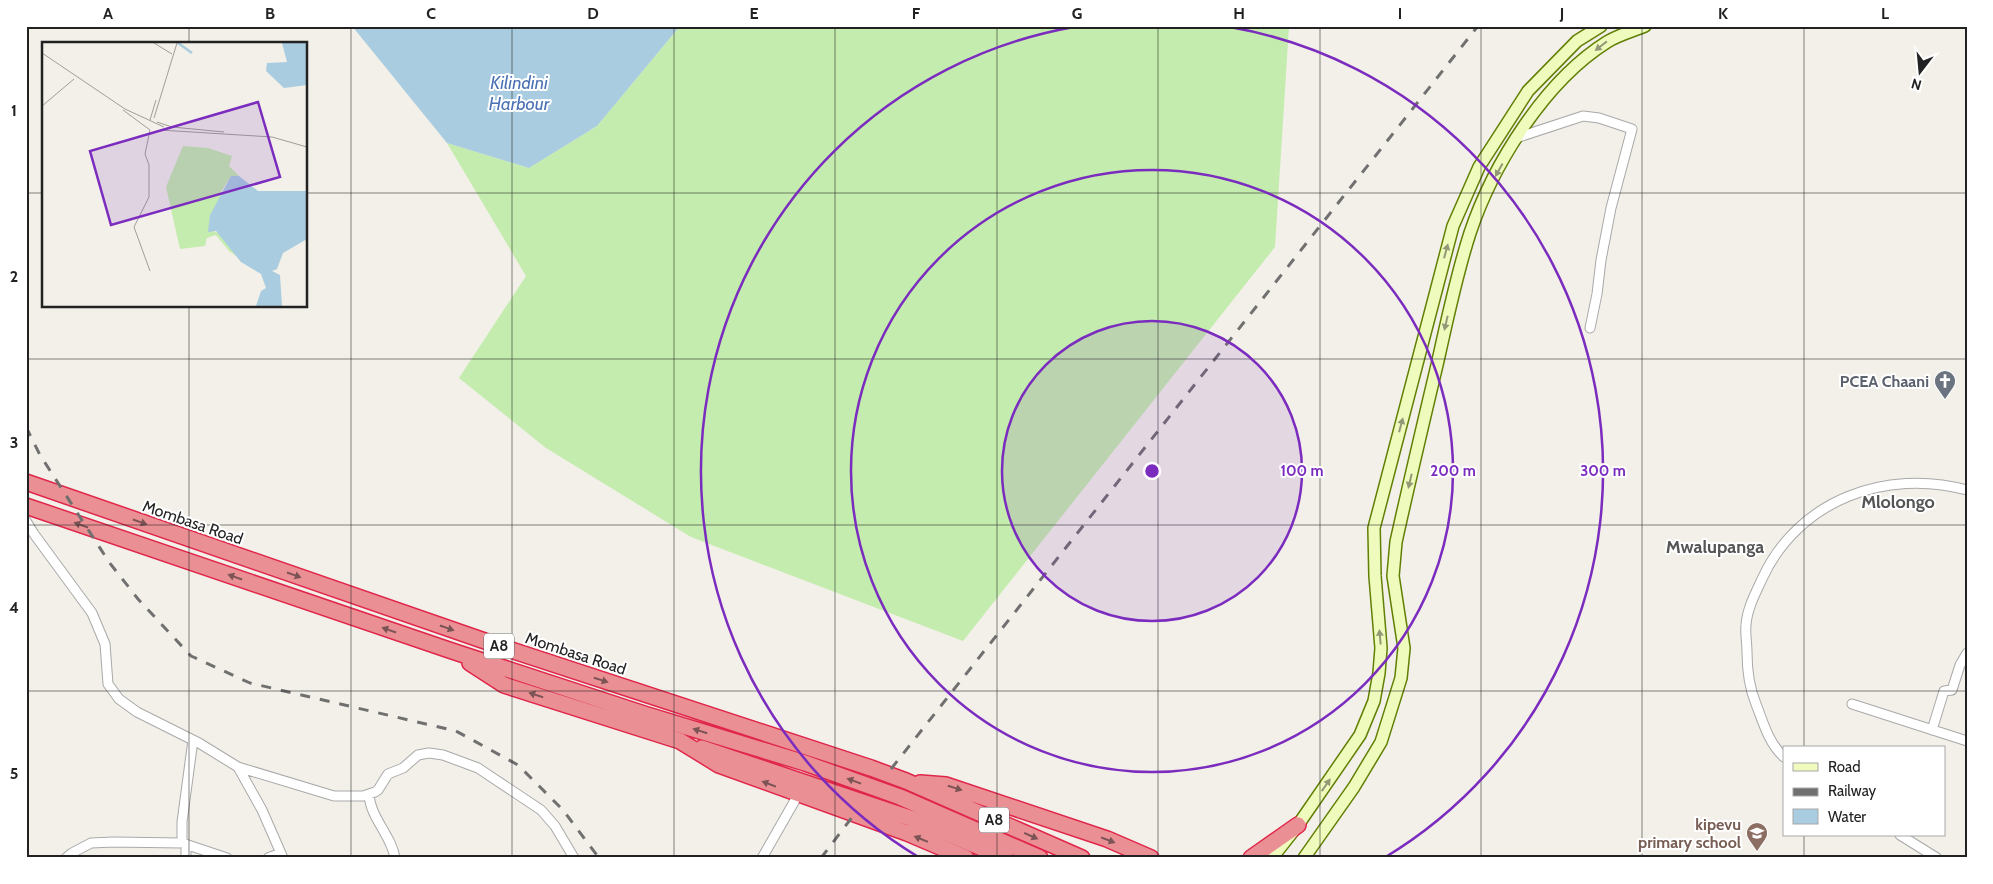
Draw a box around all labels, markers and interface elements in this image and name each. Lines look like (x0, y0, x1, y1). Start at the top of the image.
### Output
text: A (103, 4, 113, 23)
text: B (265, 4, 275, 23)
text: C (426, 4, 436, 23)
text: D (587, 4, 599, 23)
text: E (749, 4, 759, 23)
text: F (912, 4, 921, 23)
text: G (1072, 4, 1082, 23)
text: H (1233, 4, 1245, 23)
text: I (1398, 4, 1402, 23)
text: J (1559, 4, 1564, 23)
text: K (1718, 4, 1728, 23)
text: L (1881, 4, 1889, 23)
one-way arrow (1595, 41, 1608, 52)
inset map (42, 42, 308, 308)
north arrow (1896, 48, 1946, 98)
water label: Kilindini Harbour (489, 72, 551, 115)
text: N (1909, 74, 1924, 95)
text: 1 (11, 101, 17, 120)
one-way arrow (1495, 163, 1503, 177)
one-way arrow (1442, 243, 1450, 259)
text: 2 (10, 267, 18, 286)
one-way arrow (1442, 316, 1450, 331)
church icon: PCEA Chaani (1933, 369, 1957, 400)
place label: PCEA Chaani (1840, 372, 1929, 391)
one-way arrow (1397, 418, 1405, 433)
text: 3 (10, 433, 18, 452)
centre of rings (1143, 462, 1161, 480)
text: 100 m (1280, 462, 1324, 480)
text: 200 m (1430, 462, 1476, 480)
text: 300 m (1580, 462, 1626, 480)
one-way arrow (1406, 474, 1414, 489)
district label: Mlolongo (1861, 491, 1935, 513)
street label: Mombasa Road (140, 496, 245, 549)
one-way arrow (133, 519, 148, 526)
one-way arrow (73, 521, 88, 529)
district label: Mwalupanga (1666, 536, 1764, 558)
one-way arrow (287, 571, 302, 579)
one-way arrow (227, 573, 242, 581)
text: 4 (9, 598, 19, 617)
one-way arrow (381, 625, 396, 633)
one-way arrow (440, 625, 455, 632)
street label: Mombasa Road (523, 628, 629, 679)
one-way arrow (1376, 628, 1384, 644)
road number: A8 (484, 634, 514, 658)
one-way arrow (594, 677, 609, 684)
one-way arrow (528, 691, 543, 698)
one-way arrow (692, 726, 707, 734)
legend (1783, 746, 1946, 836)
text: Road (1828, 758, 1861, 776)
text: 5 (10, 764, 18, 783)
one-way arrow (847, 777, 862, 784)
one-way arrow (1321, 778, 1331, 792)
one-way arrow (761, 780, 776, 787)
text: Railway (1828, 782, 1877, 800)
one-way arrow (947, 784, 962, 792)
road number: A8 (979, 808, 1009, 832)
text: Water (1828, 808, 1866, 826)
place label: kipevu primary school (1638, 815, 1741, 852)
school or university icon: kipevu primary school (1745, 821, 1769, 852)
one-way arrow (1024, 832, 1038, 840)
one-way arrow (913, 835, 928, 843)
one-way arrow (1101, 837, 1116, 844)

